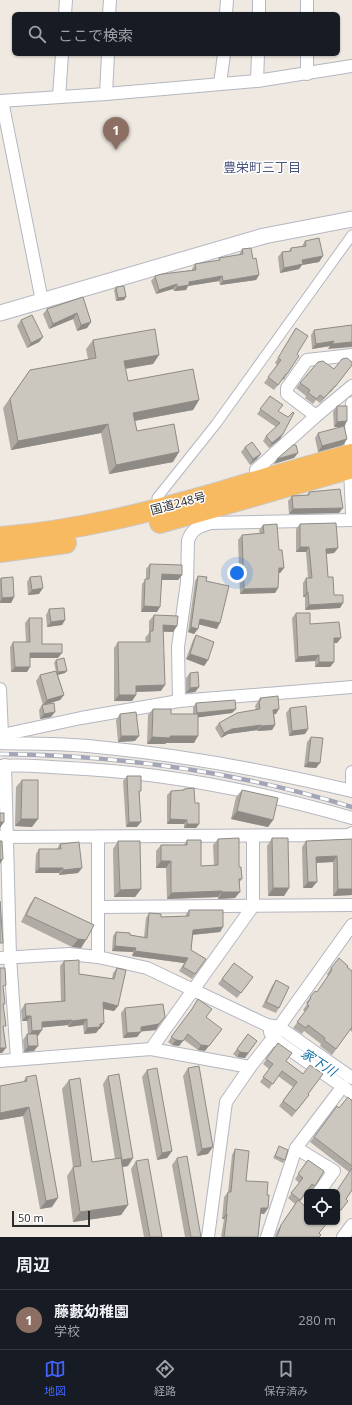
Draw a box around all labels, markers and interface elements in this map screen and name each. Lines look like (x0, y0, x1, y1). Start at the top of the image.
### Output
search box (12, 12, 340, 56)
icon: search (26, 23, 48, 45)
text: ここで検索 (58, 25, 133, 45)
pin: 1 (103, 117, 129, 150)
district label: 豊栄町三丁目 (223, 158, 301, 176)
street label: 国道248号 (148, 487, 208, 519)
your location (227, 563, 247, 583)
water label: 家下川 (298, 1044, 342, 1081)
map controls (304, 1189, 340, 1225)
button: locate (304, 1189, 340, 1225)
scale bar (12, 1209, 90, 1228)
text: 50 m (18, 1210, 44, 1225)
text: 周辺 (16, 1253, 50, 1276)
text: 藤藪幼稚園 (54, 1301, 129, 1321)
text: 1 (25, 1311, 33, 1329)
text: 280 m (298, 1311, 336, 1329)
text: 学校 (54, 1322, 80, 1340)
tab: 地図 (44, 1358, 66, 1398)
tab: 経路 (154, 1358, 176, 1398)
tab: 保存済み (264, 1358, 308, 1398)

